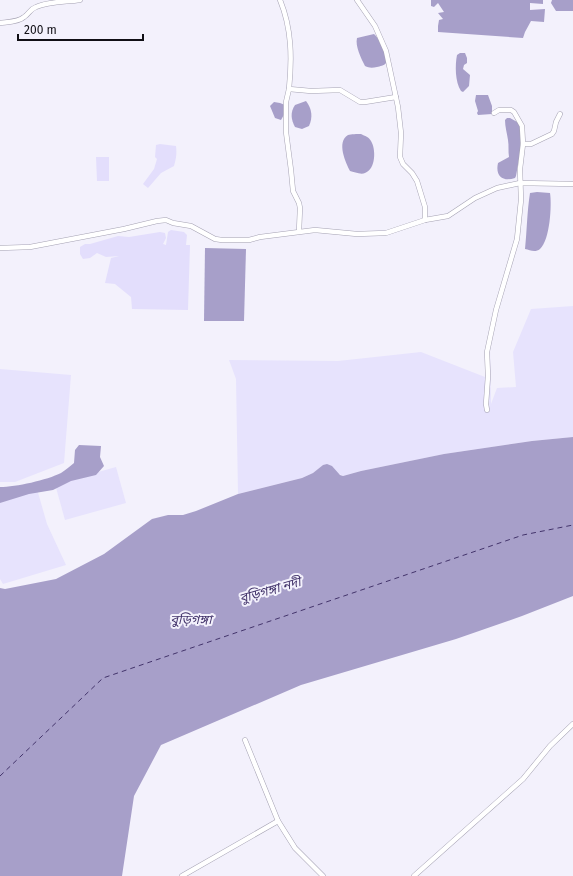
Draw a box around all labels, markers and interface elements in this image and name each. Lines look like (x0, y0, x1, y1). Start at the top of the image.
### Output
scale bar (18, 16, 143, 42)
text: 200 m (24, 23, 57, 37)
water label: বুড়িগঙ্গা নদী (238, 573, 305, 606)
water label: বুড়িগঙ্গা (170, 612, 214, 627)

